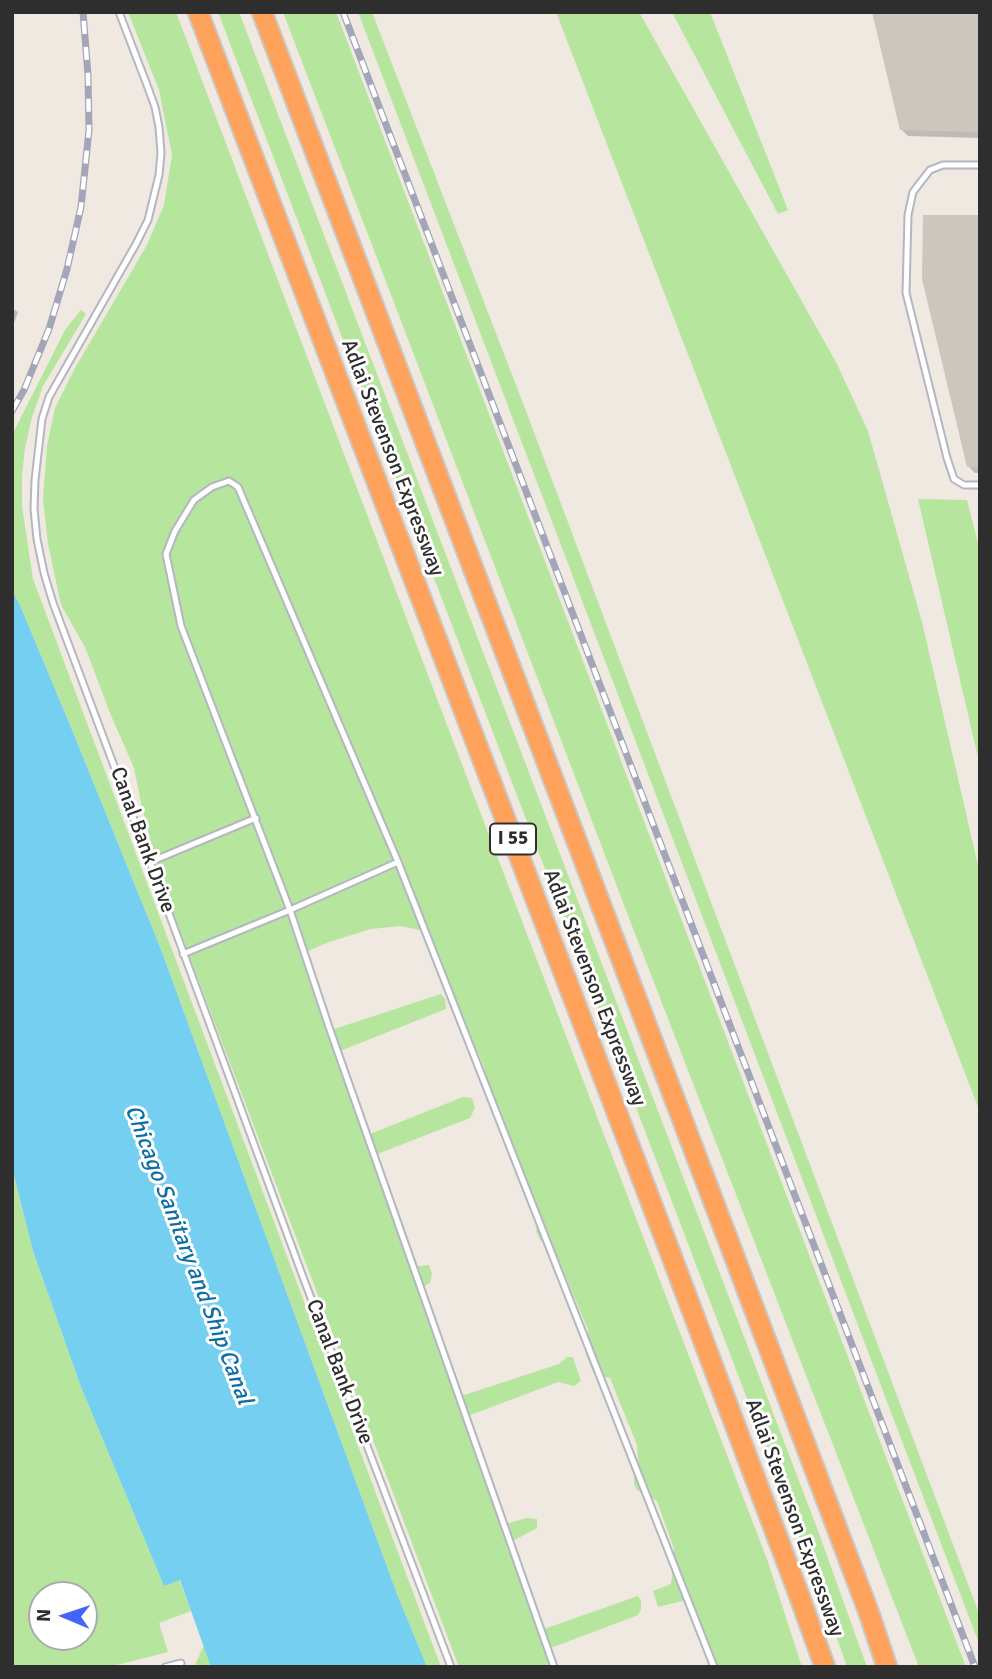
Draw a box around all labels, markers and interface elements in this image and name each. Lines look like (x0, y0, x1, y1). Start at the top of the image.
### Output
street label: Adlai Stevenson Expressway (335, 336, 449, 580)
street label: Canal Bank Drive (104, 764, 180, 916)
road number: I 55 (490, 824, 536, 854)
street label: Adlai Stevenson Expressway (537, 866, 651, 1110)
water label: Chicago Sanitary and Ship Canal (118, 1101, 258, 1409)
street label: Canal Bank Drive (300, 1296, 378, 1448)
street label: Adlai Stevenson Expressway (739, 1395, 849, 1641)
north arrow (28, 1581, 98, 1651)
text: N (32, 1608, 56, 1622)

